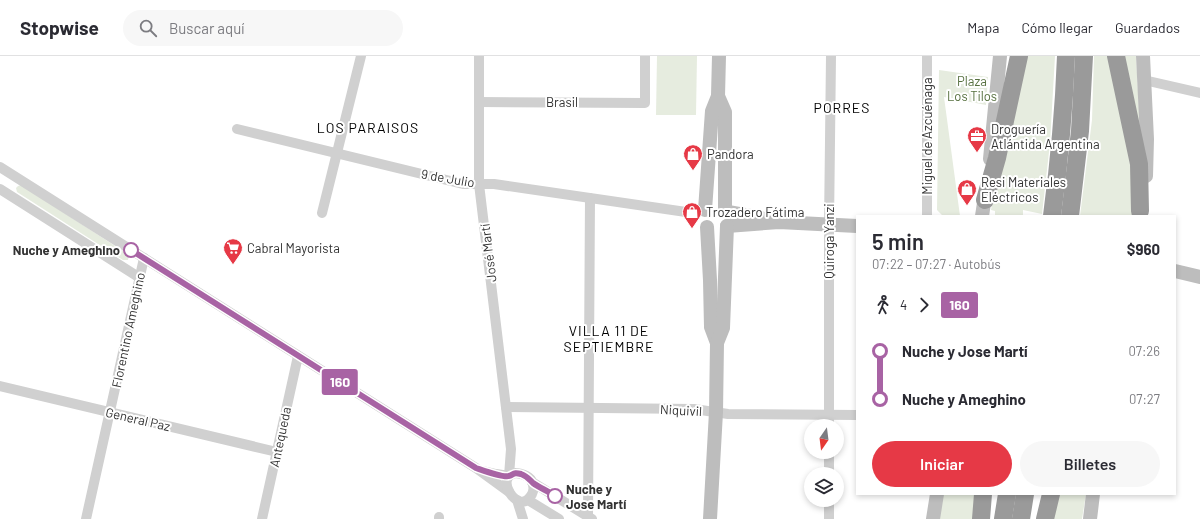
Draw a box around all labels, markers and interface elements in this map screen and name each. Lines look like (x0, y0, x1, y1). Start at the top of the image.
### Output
search box (123, 10, 403, 46)
text: Stopwise (20, 16, 99, 39)
icon: search (137, 17, 159, 39)
text: Buscar aquí (169, 19, 245, 37)
text: Mapa (967, 19, 999, 36)
text: Cómo llegar (1021, 19, 1093, 36)
text: Guardados (1115, 19, 1180, 36)
park label: Plaza Los Tilos (947, 73, 997, 104)
street label: Miguel de Azcuénaga (919, 77, 935, 195)
street label: Brasil (546, 94, 578, 110)
district label: PORRES (814, 99, 870, 116)
district label: LOS PARAISOS (317, 119, 419, 136)
place label: Droguería Atlántida Argentina (991, 121, 1100, 152)
office icon: Droguería Atlántida Argentina (966, 125, 988, 153)
shop icon: Pandora (682, 143, 704, 171)
place label: Pandora (707, 146, 754, 162)
street label: 9 de Julio (420, 165, 476, 191)
place label: Resi Materiales Eléctricos (981, 174, 1066, 205)
shop icon: Resi Materiales Eléctricos (956, 178, 978, 206)
shop icon: Trozadero Fátima (681, 201, 703, 229)
street label: Quiroga Yanzi (821, 203, 837, 279)
place label: Trozadero Fátima (706, 204, 804, 220)
street label: José Martí (476, 223, 500, 283)
text: 5 min (872, 228, 924, 254)
supermarket icon: Cabral Mayorista (222, 237, 244, 265)
place label: Cabral Mayorista (247, 240, 340, 256)
text: $960 (1127, 240, 1160, 258)
place label: Nuche y Ameghino (13, 242, 120, 258)
marker: Nuche y Ameghino (123, 242, 139, 258)
text: 07:22 – 07:27 · Autobús (872, 256, 1001, 272)
street label: Florentino Ameghino (108, 271, 148, 389)
icon: walk (872, 294, 894, 316)
icon: forward (913, 294, 935, 316)
text: 160 (949, 296, 970, 313)
text: 4 (900, 297, 907, 313)
district label: VILLA 11 DE SEPTIEMBRE (564, 322, 654, 355)
text: Nuche y Jose Martí (902, 342, 1028, 360)
text: 07:26 (1128, 343, 1160, 359)
line badge: 160 (317, 369, 363, 395)
text: 160 (330, 373, 350, 390)
text: Nuche y Ameghino (902, 390, 1026, 408)
text: 07:27 (1129, 391, 1160, 407)
street label: Niquivil (660, 401, 702, 419)
street label: General Paz (104, 404, 172, 434)
street label: Antequeda (266, 405, 294, 469)
north arrow (804, 419, 844, 459)
map controls (804, 419, 844, 507)
button: Iniciar (872, 441, 1012, 487)
button: Billetes (1020, 441, 1160, 487)
button: layers (804, 467, 844, 507)
place label: Nuche y Jose Martí (566, 481, 627, 512)
marker: Nuche y Jose Martí (547, 488, 563, 504)

